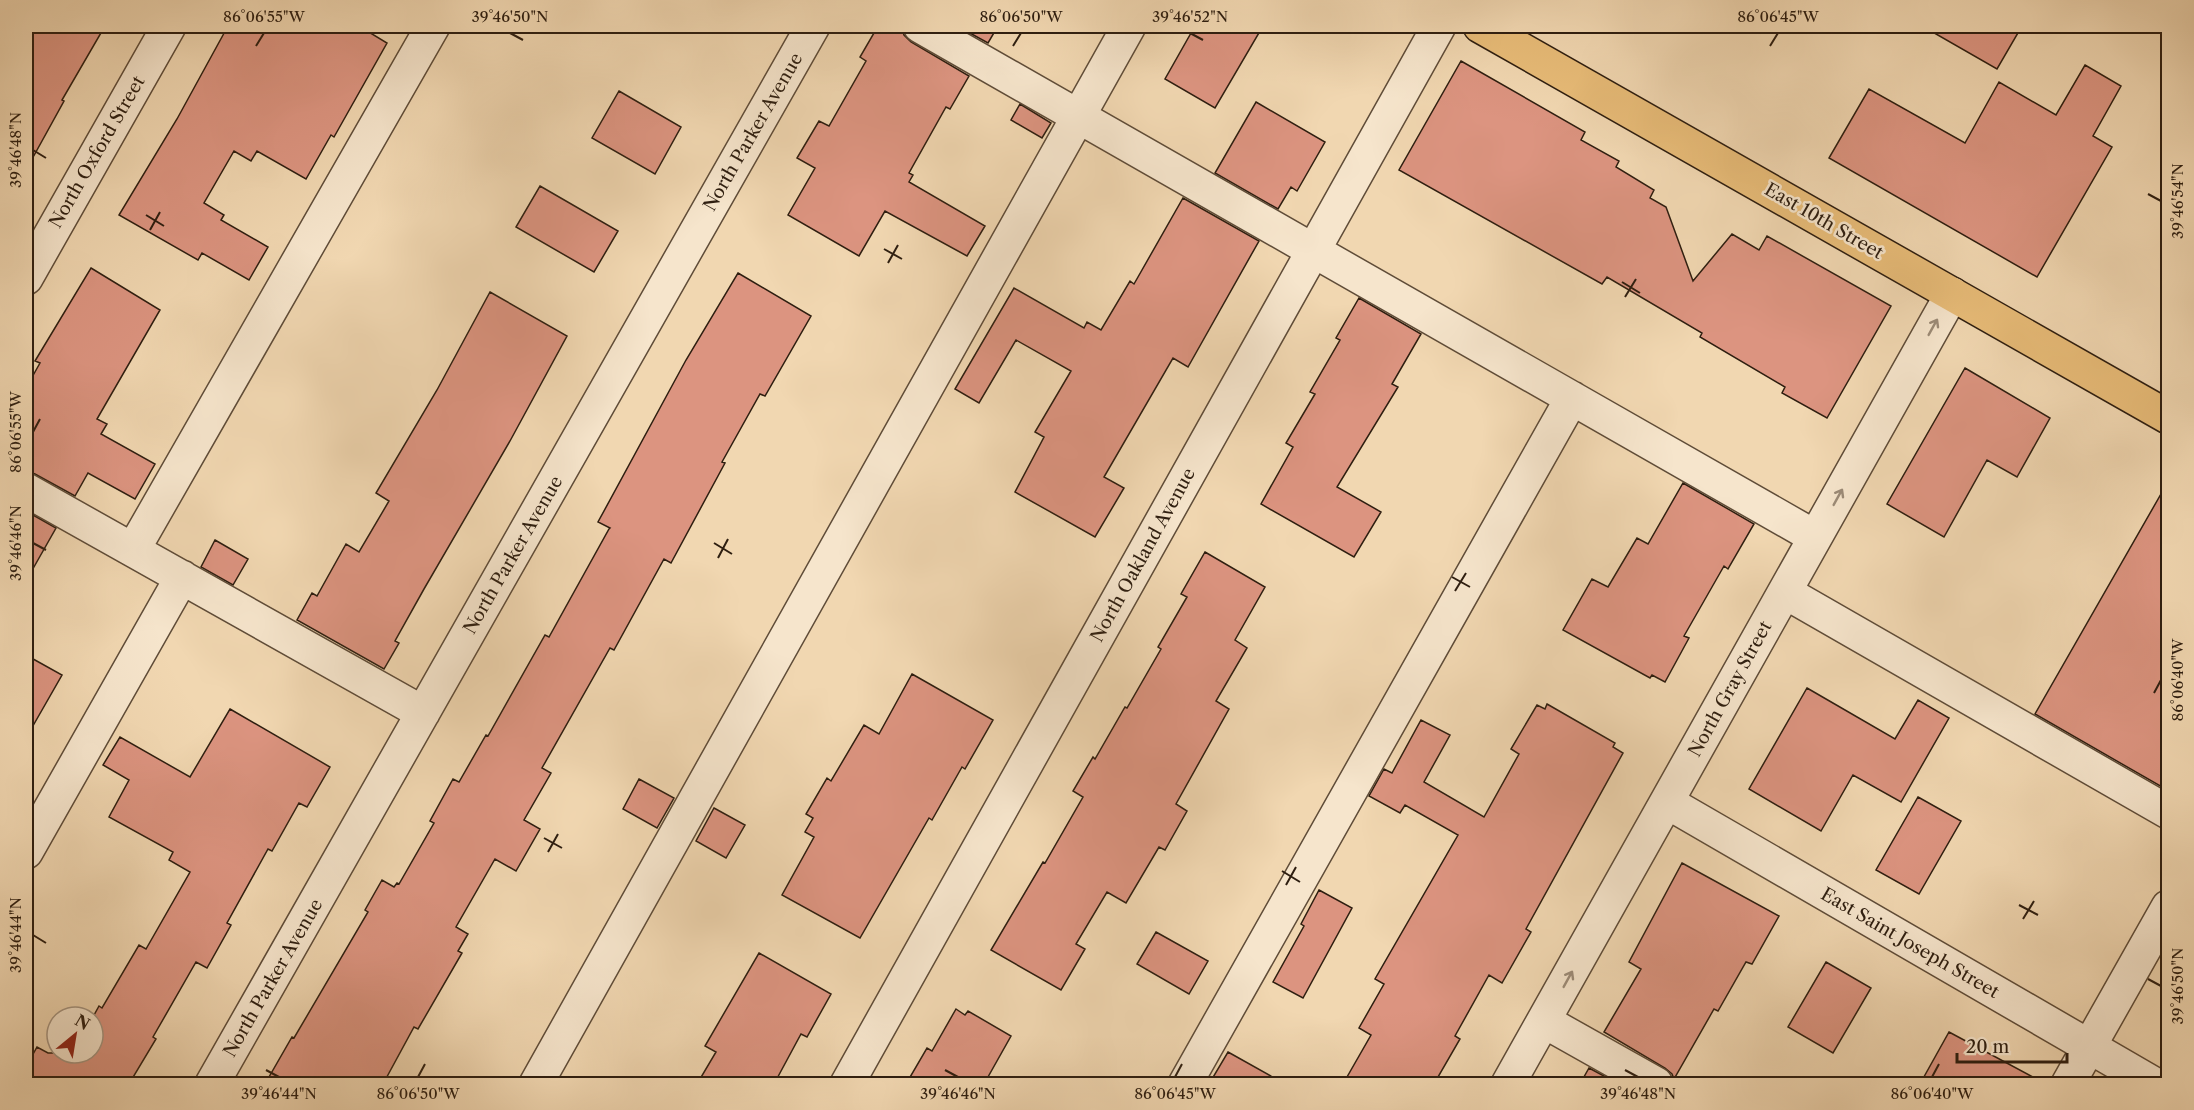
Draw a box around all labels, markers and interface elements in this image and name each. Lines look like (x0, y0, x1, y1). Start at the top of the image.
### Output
text: 86°06'55"W (223, 7, 306, 26)
text: 39°46'50"N (472, 7, 549, 26)
text: 86°06'50"W (979, 7, 1063, 26)
text: 39°46'52"N (1152, 7, 1228, 26)
text: 86°06'45"W (1737, 7, 1819, 26)
street label: North Parker Avenue (699, 49, 807, 215)
street label: North Oxford Street (44, 71, 150, 232)
text: 39°46'48"N (6, 112, 25, 188)
text: 39°46'54"N (2168, 163, 2187, 239)
street label: East 10th Street (1761, 178, 1888, 264)
one-way arrow (1927, 319, 1939, 336)
text: 86°06'55"W (6, 390, 25, 473)
street label: North Oakland Avenue (1086, 464, 1200, 646)
street label: North Parker Avenue (459, 472, 567, 638)
one-way arrow (1832, 489, 1844, 506)
text: 39°46'46"N (6, 505, 25, 581)
street label: North Gray Street (1684, 617, 1777, 761)
text: 86°06'40"W (2168, 638, 2187, 722)
street label: East Saint Joseph Street (1817, 883, 2004, 1003)
street label: North Parker Avenue (219, 895, 327, 1061)
text: 39°46'44"N (6, 897, 25, 973)
text: 39°46'50"N (2168, 948, 2187, 1025)
one-way arrow (1563, 970, 1574, 988)
north arrow (45, 1005, 105, 1065)
text: N (71, 1010, 94, 1034)
scale bar (1957, 1026, 2066, 1064)
text: 20 m (1966, 1036, 2010, 1058)
text: 39°46'44"N (241, 1084, 317, 1103)
text: 86°06'50"W (376, 1084, 460, 1103)
text: 39°46'46"N (920, 1084, 996, 1103)
text: 86°06'45"W (1134, 1084, 1216, 1103)
text: 39°46'48"N (1600, 1084, 1676, 1103)
text: 86°06'40"W (1890, 1084, 1974, 1103)

